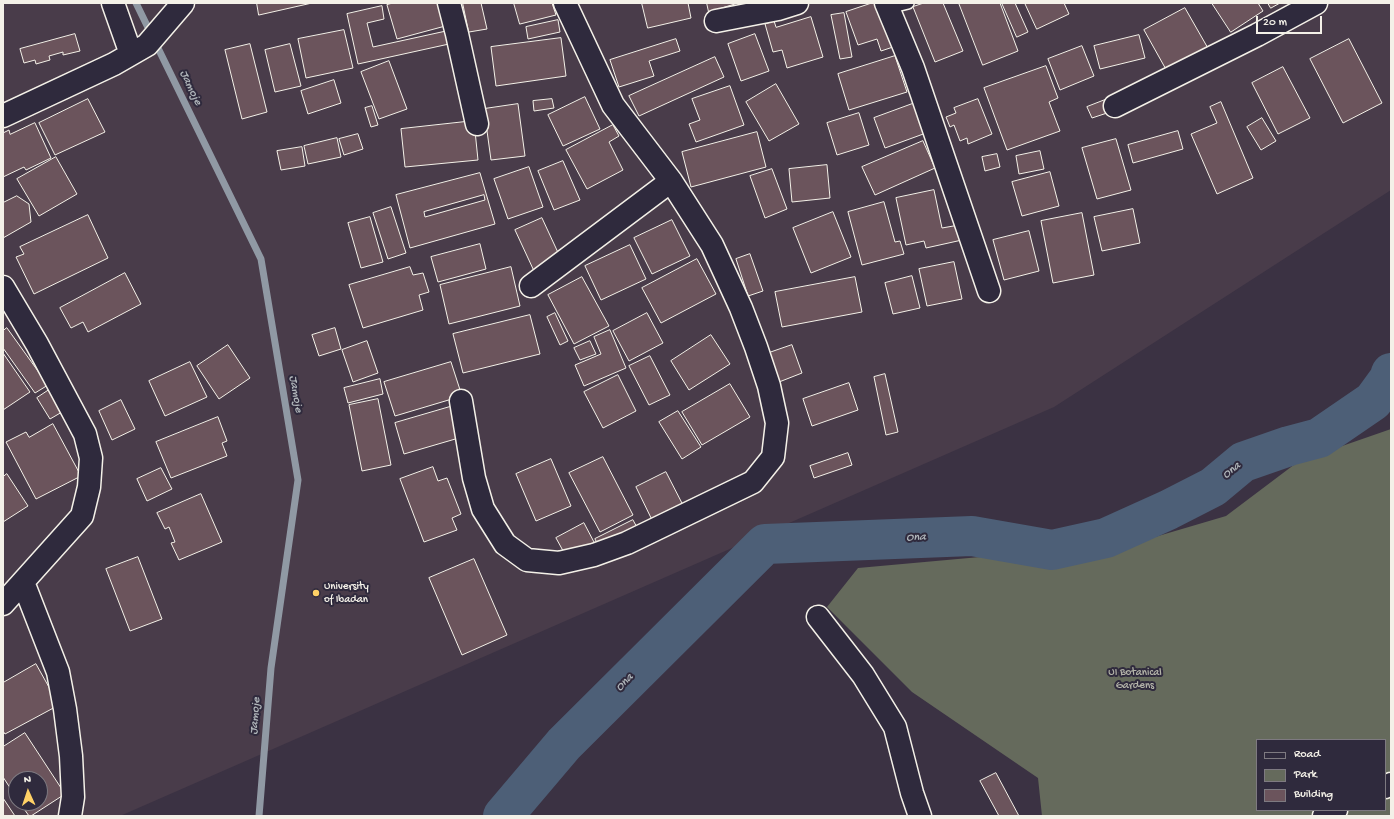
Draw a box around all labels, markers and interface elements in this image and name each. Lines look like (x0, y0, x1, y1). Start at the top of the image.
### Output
scale bar (1258, 8, 1324, 34)
text: 20 m (1263, 16, 1287, 30)
water label: Jamoje (175, 68, 205, 108)
water label: Jamoje (285, 374, 305, 414)
water label: Ona (1220, 459, 1244, 483)
water label: Ona (906, 530, 926, 546)
place label: University of Ibadan (324, 580, 369, 606)
marker: University of Ibadan (311, 588, 321, 598)
park label: UI Botanical Gardens (1108, 666, 1162, 692)
water label: Ona (613, 671, 637, 695)
water label: Jamoje (248, 697, 264, 735)
legend (1256, 739, 1386, 811)
text: Road (1294, 748, 1320, 762)
text: Park (1294, 768, 1317, 782)
north arrow (8, 771, 48, 811)
text: N (24, 774, 31, 786)
text: Building (1294, 788, 1333, 802)

